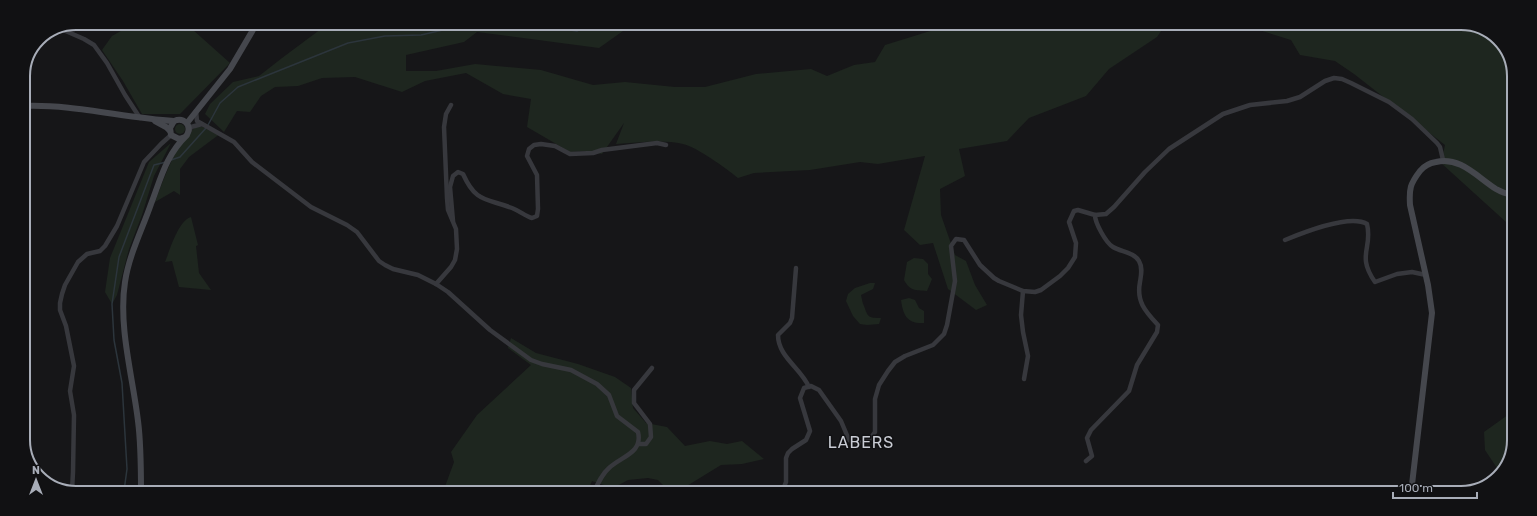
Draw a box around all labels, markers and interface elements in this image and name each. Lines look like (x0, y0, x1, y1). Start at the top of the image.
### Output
district label: LABERS (828, 433, 894, 452)
north arrow (16, 460, 56, 500)
text: N (32, 464, 40, 477)
scale bar (1393, 474, 1477, 500)
text: 100 m (1399, 481, 1433, 495)

